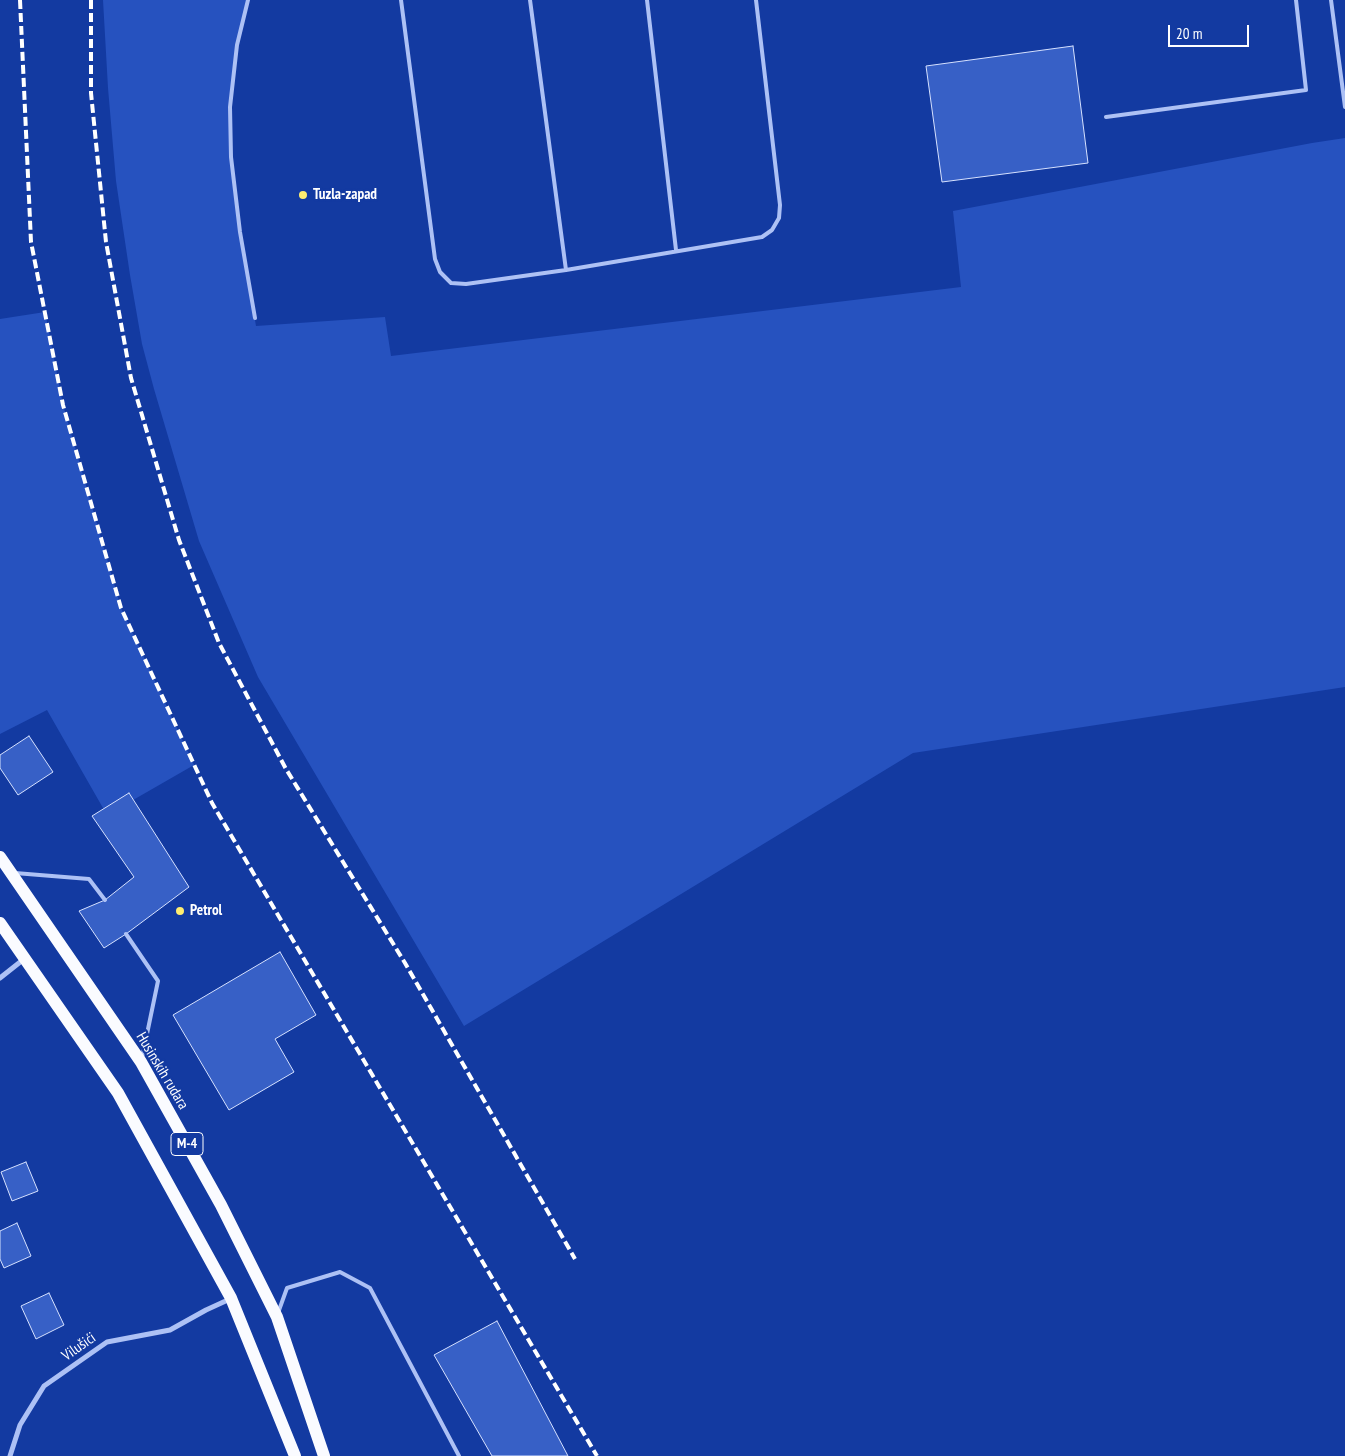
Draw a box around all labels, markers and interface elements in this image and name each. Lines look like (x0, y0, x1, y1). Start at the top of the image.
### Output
scale bar (1170, 15, 1251, 47)
text: 20 m (1176, 24, 1202, 43)
place label: Tuzla-zapad (313, 186, 377, 204)
marker: Tuzla-zapad (297, 189, 309, 201)
place label: Petrol (190, 902, 222, 920)
marker: Petrol (174, 905, 186, 917)
street label: Husinskih rudara (132, 1029, 192, 1113)
road number: M-4 (171, 1132, 203, 1156)
street label: Vilušići (59, 1329, 99, 1365)

